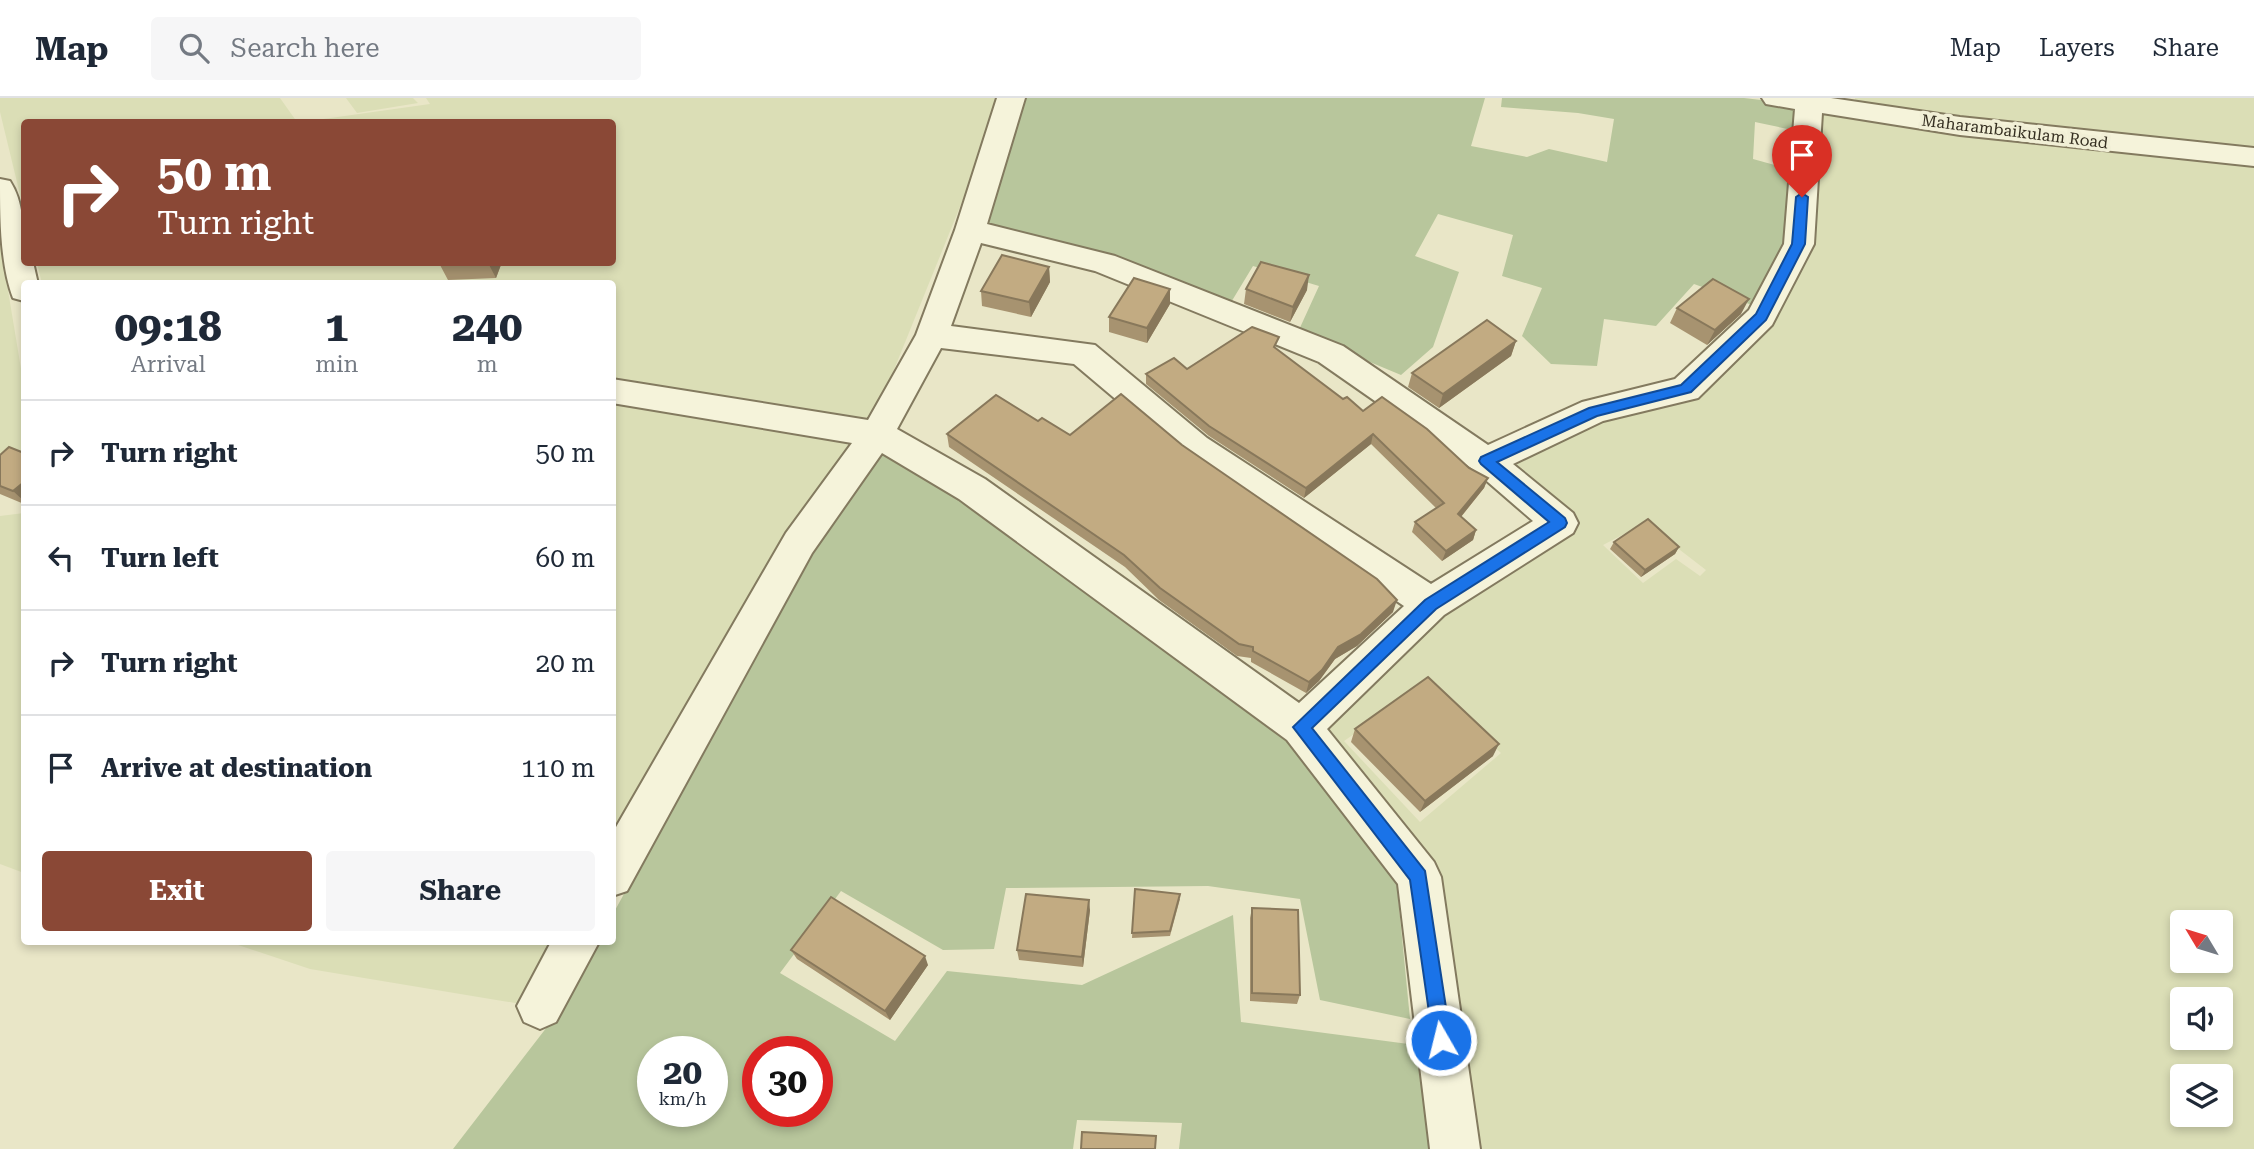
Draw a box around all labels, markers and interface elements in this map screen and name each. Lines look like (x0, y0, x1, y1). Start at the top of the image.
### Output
search box (151, 17, 641, 80)
text: Map (35, 29, 109, 68)
icon: search (175, 29, 213, 67)
text: Search here (231, 33, 380, 63)
text: Map (1950, 34, 2001, 62)
text: Layers (2039, 34, 2115, 62)
text: Share (2153, 34, 2219, 62)
street label: Maharambaikulam Road (1921, 111, 2109, 152)
pin (1772, 125, 1832, 197)
icon: arrive (1783, 136, 1821, 174)
text: 50 m (157, 145, 272, 202)
icon: right (42, 147, 133, 238)
text: Turn right (157, 204, 314, 242)
text: 09:18 (115, 302, 222, 351)
text: 1 (325, 302, 349, 351)
text: 240 (452, 302, 522, 351)
text: Arrival (131, 351, 205, 378)
text: min (315, 351, 358, 378)
text: m (477, 351, 498, 378)
icon: right (42, 434, 80, 472)
text: Turn right (101, 438, 237, 468)
text: 50 m (536, 438, 595, 468)
icon: left (42, 539, 80, 577)
text: Turn left (101, 543, 219, 573)
text: 60 m (536, 543, 595, 573)
icon: right (42, 644, 80, 682)
text: Turn right (101, 648, 237, 678)
text: 20 m (536, 648, 595, 678)
icon: arrive (42, 749, 80, 787)
text: Arrive at destination (101, 753, 372, 783)
text: 110 m (521, 753, 595, 783)
button: Exit (42, 851, 312, 931)
button: Share (326, 851, 595, 931)
north arrow (2170, 910, 2233, 973)
map controls (2170, 910, 2233, 1127)
button: sound (2170, 987, 2233, 1050)
position arrow (1404, 1003, 1478, 1077)
speed limit sign: 30 (742, 1036, 833, 1127)
text: 20 (663, 1052, 702, 1093)
button: layers (2170, 1064, 2233, 1127)
text: km/h (658, 1088, 707, 1109)

